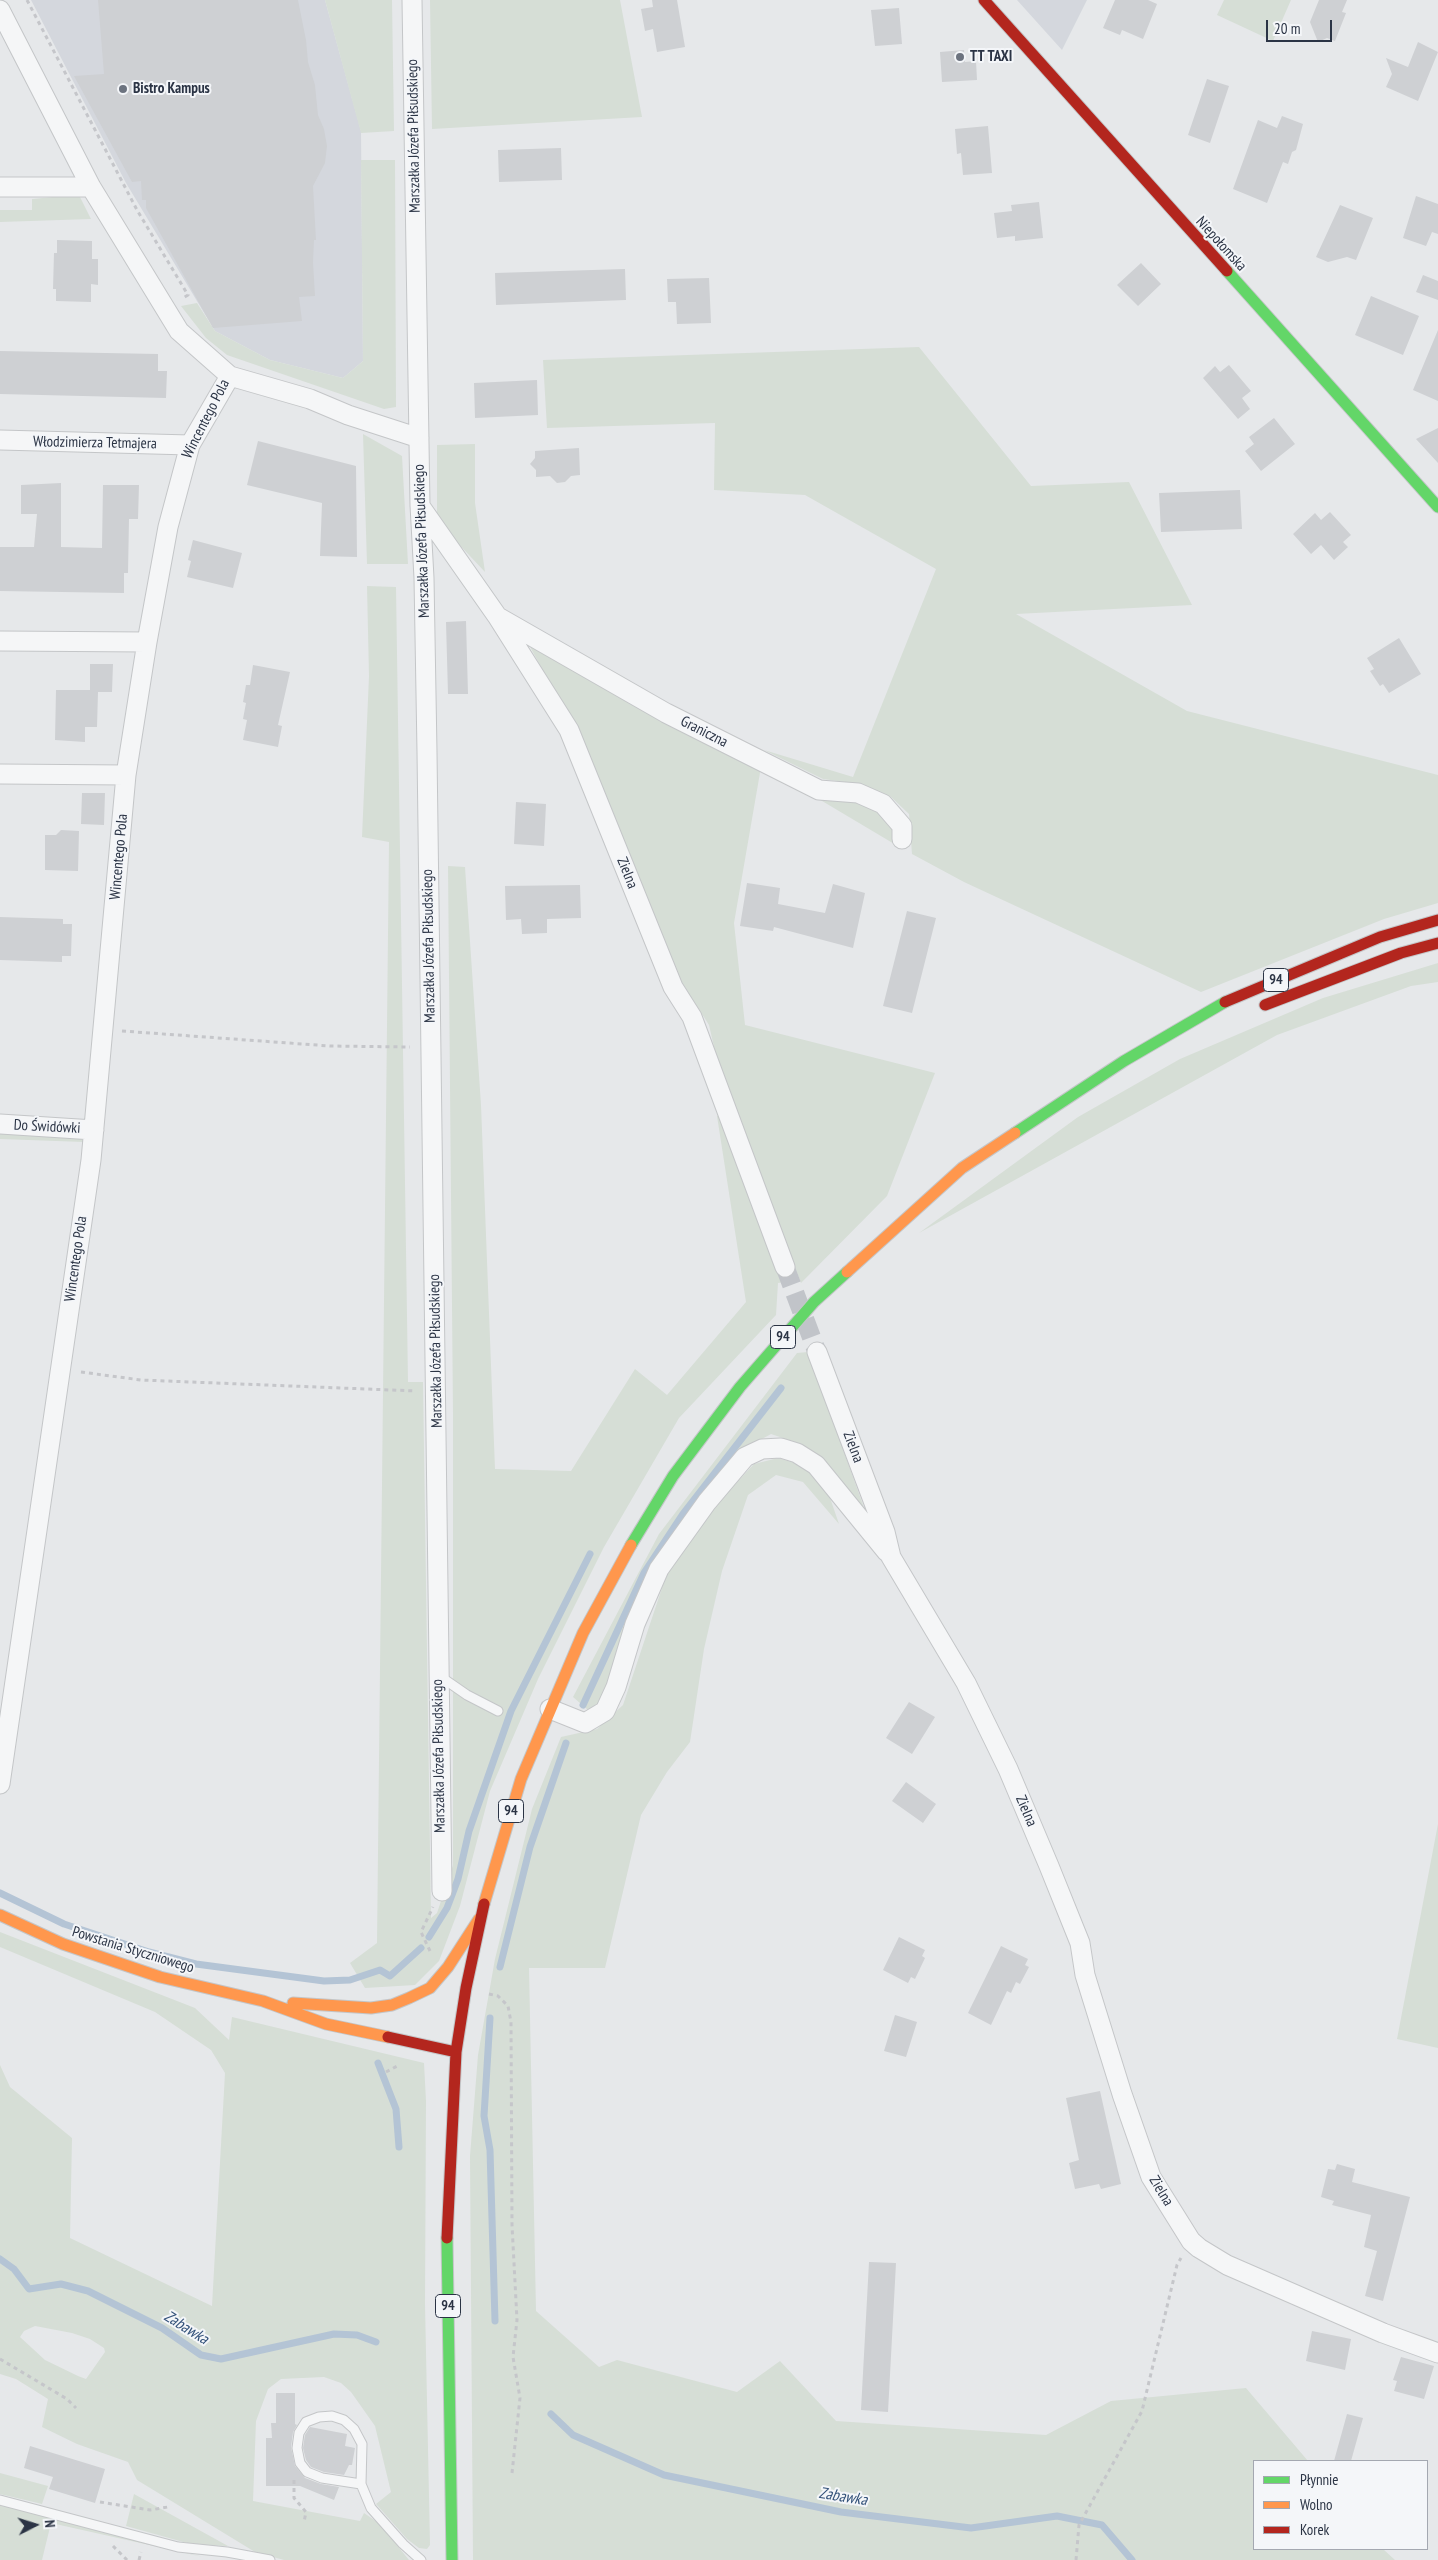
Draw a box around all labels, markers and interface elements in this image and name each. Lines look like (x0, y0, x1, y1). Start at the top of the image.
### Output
scale bar (1268, 10, 1334, 42)
text: 20 m (1274, 19, 1300, 38)
place label: TT TAXI (970, 48, 1012, 66)
marker: TT TAXI (954, 51, 966, 63)
street label: Marszałka Józefa Piłsudskiego (404, 59, 424, 213)
place label: Bistro Kampus (133, 80, 210, 98)
marker: Bistro Kampus (117, 83, 129, 95)
street label: Niepołomska (1192, 213, 1250, 275)
street label: Wincentego Pola (178, 376, 234, 462)
street label: Włodzimierza Tetmajera (33, 433, 157, 453)
street label: Marszałka Józefa Piłsudskiego (410, 464, 434, 618)
street label: Graniczna (677, 713, 731, 751)
street label: Wincentego Pola (106, 813, 132, 901)
street label: Zielna (613, 855, 641, 891)
street label: Marszałka Józefa Piłsudskiego (419, 869, 439, 1023)
road number: 94 (1264, 968, 1288, 992)
street label: Do Świdówki (13, 1116, 81, 1138)
street label: Wincentego Pola (61, 1215, 91, 1303)
street label: Marszałka Józefa Piłsudskiego (426, 1274, 446, 1428)
road number: 94 (770, 1325, 796, 1348)
street label: Zielna (839, 1429, 867, 1465)
street label: Marszałka Józefa Piłsudskiego (429, 1679, 449, 1833)
street label: Zielna (1011, 1793, 1041, 1829)
road number: 94 (498, 1800, 524, 1822)
street label: Powstania Styczniowego (70, 1923, 196, 1977)
street label: Zielna (1145, 2173, 1177, 2209)
road number: 94 (436, 2294, 460, 2318)
water label: Zabawka (160, 2307, 212, 2349)
legend (1253, 2460, 1428, 2550)
text: Płynnie (1300, 2470, 1339, 2489)
water label: Zabawka (818, 2484, 868, 2510)
text: Wolno (1300, 2495, 1333, 2514)
north arrow (10, 2500, 60, 2550)
text: N (41, 2519, 59, 2528)
text: Korek (1300, 2520, 1329, 2539)

